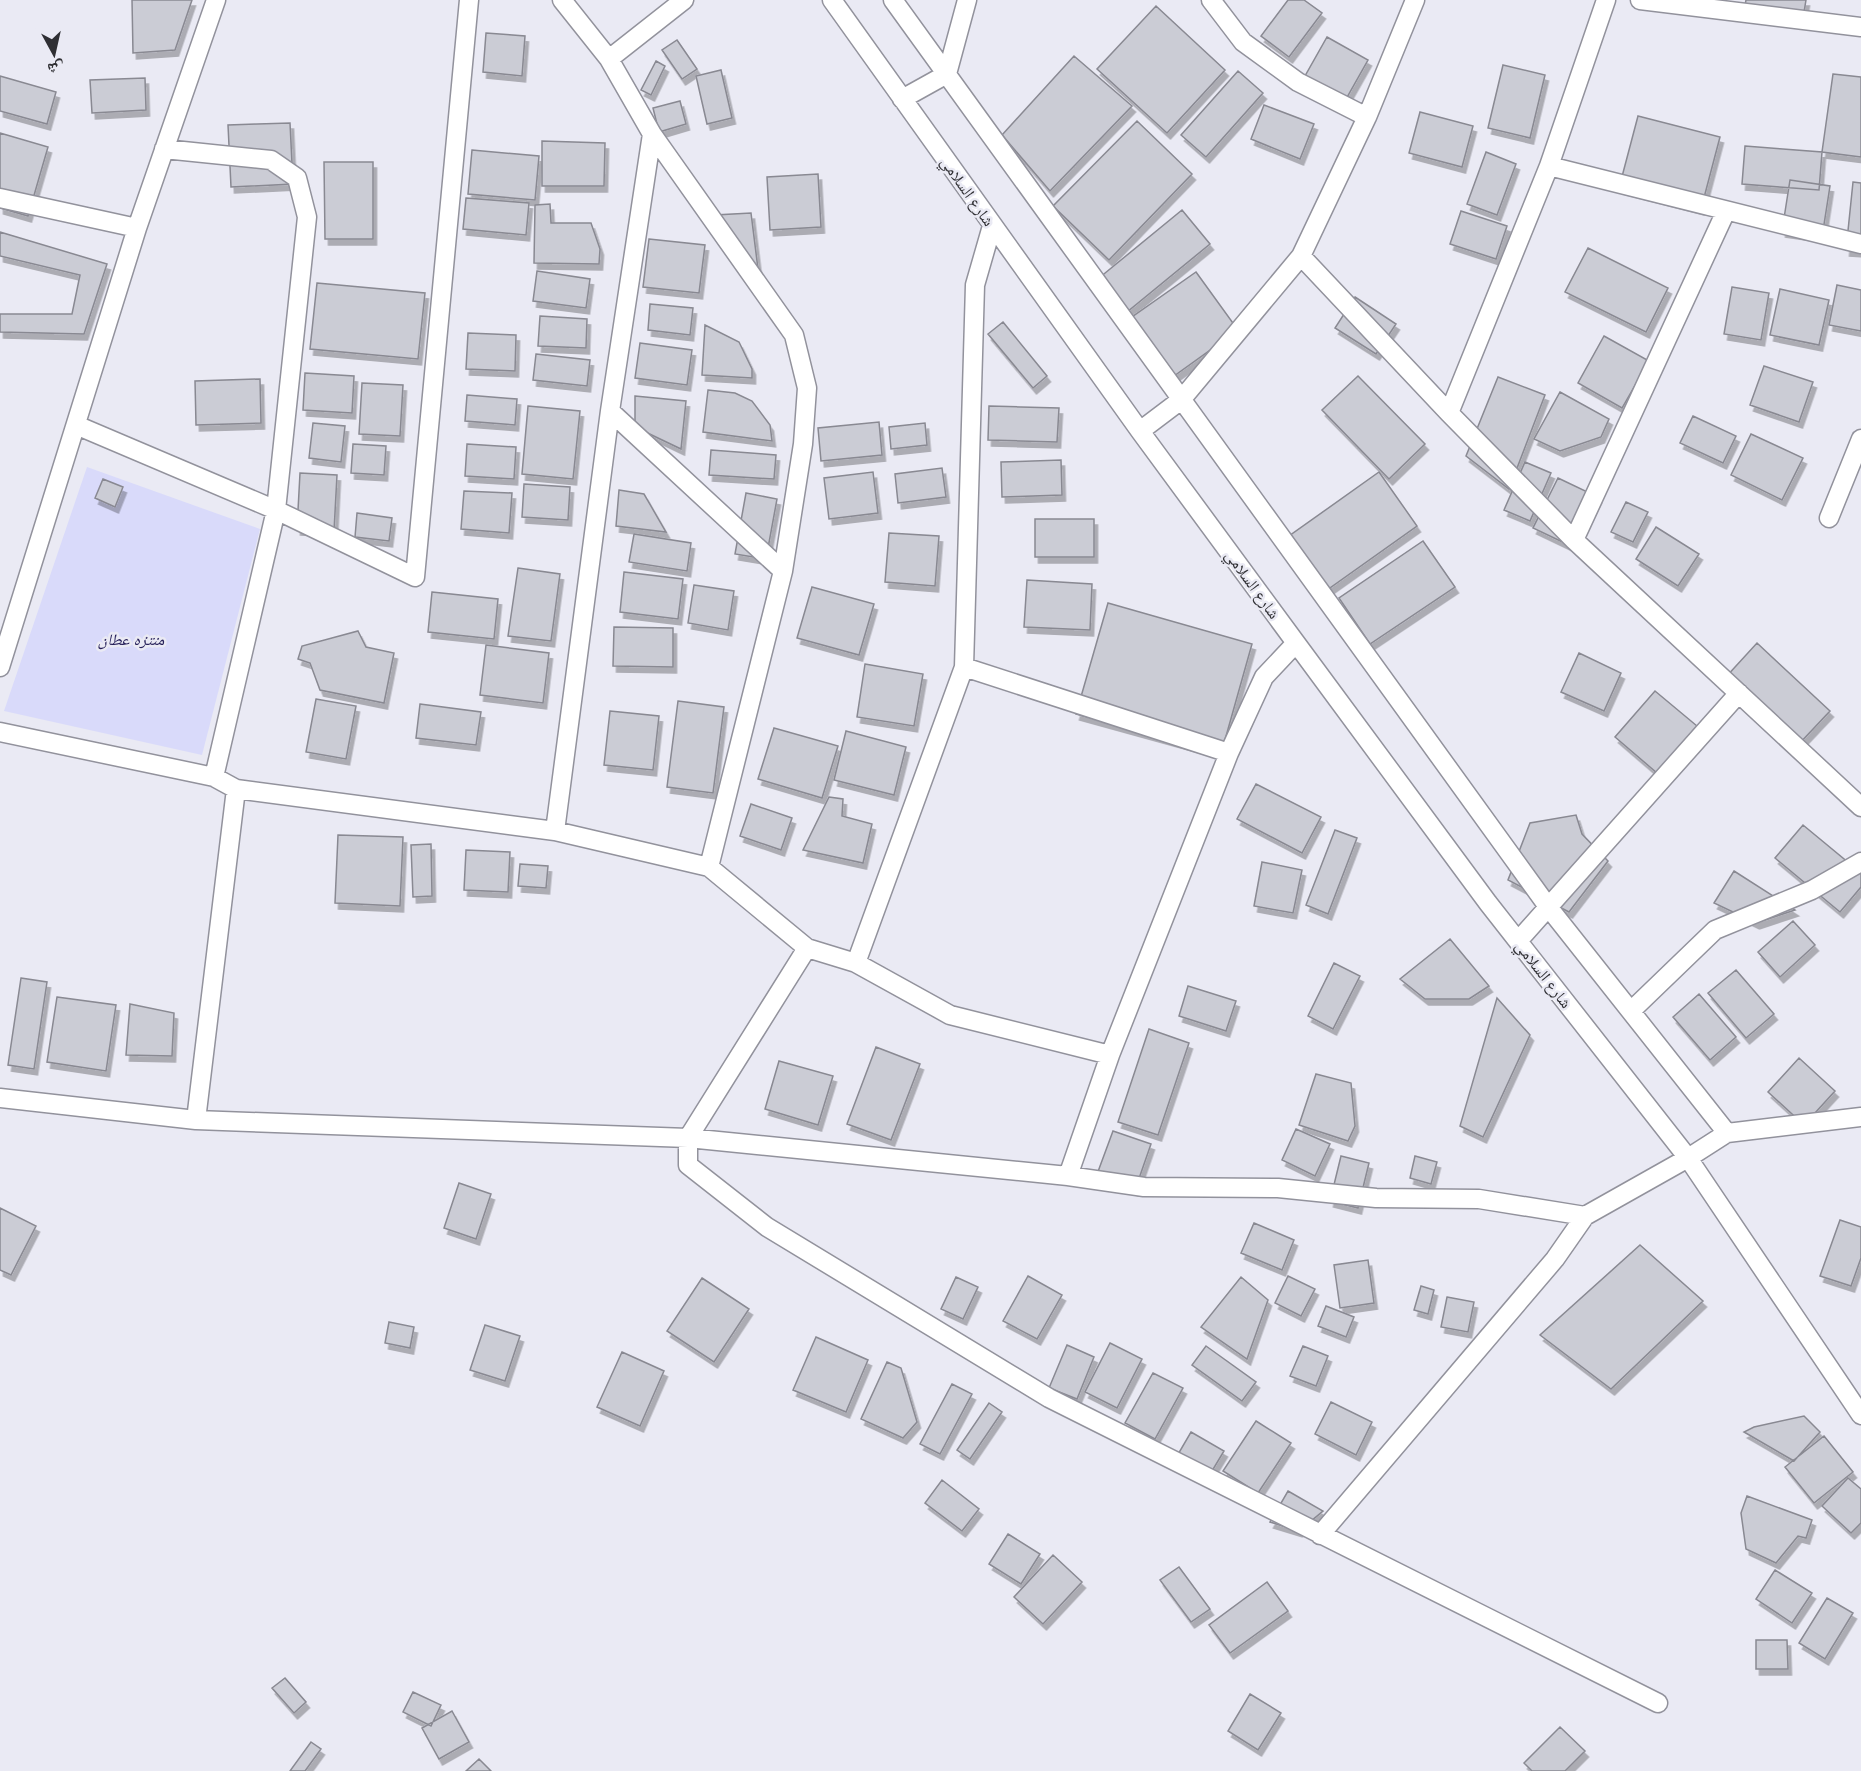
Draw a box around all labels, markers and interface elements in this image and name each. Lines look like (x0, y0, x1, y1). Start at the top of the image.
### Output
north arrow (24, 24, 84, 84)
text: ش (46, 58, 66, 80)
street label: شارع السلامي (934, 152, 999, 231)
street label: شارع السلامي (1219, 546, 1285, 624)
park label: منتزه عطان (98, 629, 165, 650)
street label: شارع السلامي (1509, 936, 1577, 1014)

